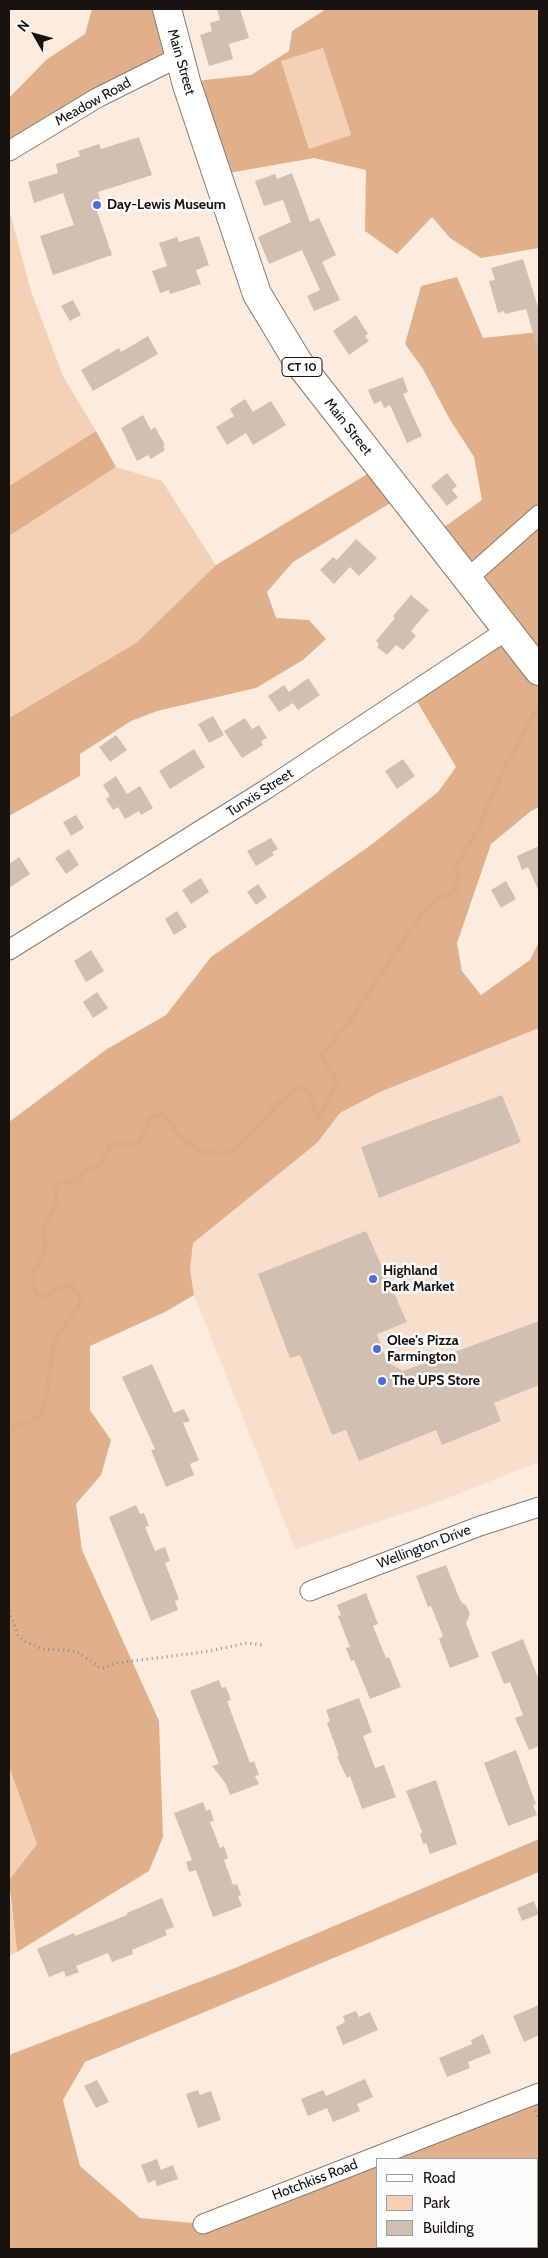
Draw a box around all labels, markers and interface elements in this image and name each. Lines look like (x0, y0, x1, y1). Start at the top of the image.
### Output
north arrow (10, 10, 60, 60)
text: N (13, 16, 33, 35)
street label: Main Street (164, 27, 198, 97)
street label: Meadow Road (52, 74, 134, 130)
place label: Day-Lewis Museum (107, 197, 226, 213)
marker: Day-Lewis Museum (91, 199, 103, 211)
road number: CT 10 (282, 358, 322, 377)
street label: Main Street (320, 395, 376, 459)
street label: Tunxis Street (224, 765, 296, 821)
place label: Highland Park Market (383, 1263, 454, 1295)
marker: Highland Park Market (367, 1273, 379, 1285)
place label: Olee's Pizza Farmington (387, 1333, 459, 1365)
marker: Olee's Pizza Farmington (371, 1343, 383, 1355)
place label: The UPS Store (392, 1373, 480, 1389)
marker: The UPS Store (376, 1375, 388, 1387)
street label: Wellington Drive (375, 1521, 473, 1573)
street label: Hotchkiss Road (270, 2156, 360, 2204)
legend (376, 2158, 538, 2248)
text: Road (423, 2169, 456, 2187)
text: Park (423, 2194, 450, 2212)
text: Building (423, 2219, 474, 2237)

